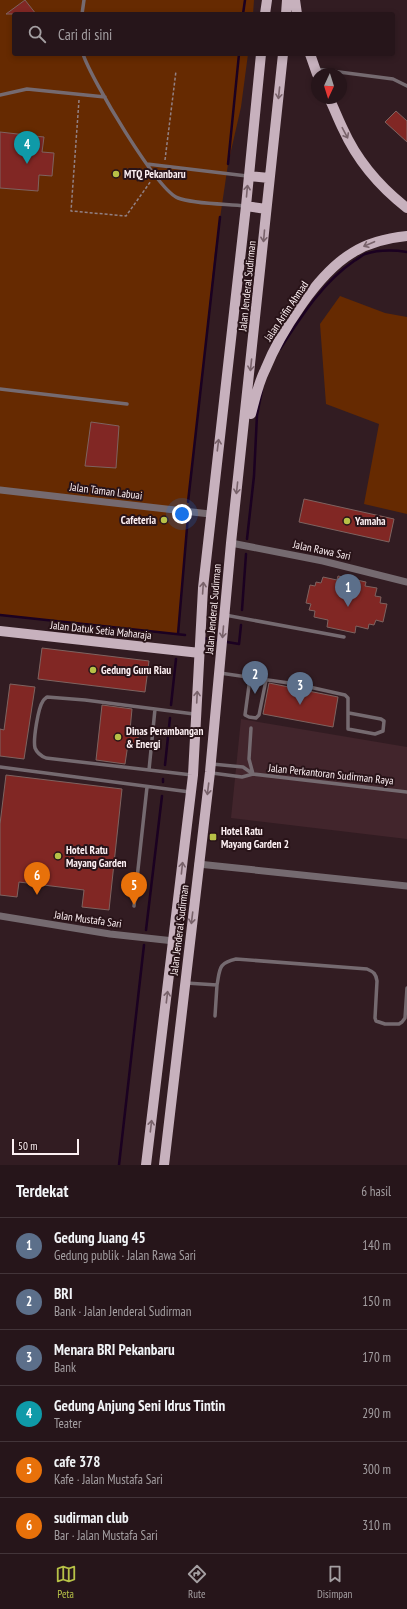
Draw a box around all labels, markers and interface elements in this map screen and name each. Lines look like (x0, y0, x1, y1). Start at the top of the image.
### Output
search box (12, 12, 395, 56)
icon: search (26, 23, 48, 45)
text: Cari di sini (58, 25, 112, 44)
north arrow (311, 68, 347, 104)
one-way arrow (275, 86, 282, 99)
one-way arrow (342, 127, 349, 139)
pin: 4 (14, 131, 40, 164)
place label: MTQ Pekanbaru (124, 167, 186, 181)
marker: MTQ Pekanbaru (111, 169, 121, 179)
one-way arrow (244, 185, 251, 198)
one-way arrow (260, 229, 268, 242)
street label: Jalan Jenderal Sudirman (235, 240, 259, 333)
one-way arrow (364, 241, 376, 249)
street label: Jalan Arifin Ahmad (260, 278, 311, 345)
one-way arrow (247, 358, 255, 371)
one-way arrow (214, 439, 222, 452)
street label: Jalan Taman Labuai (68, 479, 143, 502)
one-way arrow (234, 481, 241, 494)
your location (172, 504, 192, 524)
place label: Cafeteria (121, 513, 156, 527)
place label: Yamaha (354, 514, 386, 528)
marker: Cafeteria (159, 515, 169, 525)
marker: Yamaha (342, 516, 352, 526)
street label: Jalan Rawa Sari (291, 537, 352, 563)
street label: Jalan Jenderal Sudirman (202, 563, 224, 656)
pin: 1 (335, 574, 361, 607)
one-way arrow (199, 582, 206, 595)
street label: Jalan Datuk Setia Maharaja (49, 618, 152, 642)
one-way arrow (219, 625, 226, 638)
pin: 2 (242, 661, 268, 694)
place label: Gedung Guru Riau (101, 663, 171, 677)
marker: Gedung Guru Riau (88, 665, 98, 675)
pin: 3 (287, 672, 313, 705)
one-way arrow (194, 691, 201, 704)
place label: Dinas Perambangan & Energi (126, 724, 203, 751)
marker: Dinas Perambangan & Energi (113, 732, 123, 742)
street label: Jalan Perkantoran Sudirman Raya (267, 760, 394, 788)
one-way arrow (204, 782, 212, 795)
place label: Hotel Ratu Mayang Garden 2 (221, 824, 289, 851)
marker: Hotel Ratu Mayang Garden 2 (208, 832, 218, 842)
place label: Hotel Ratu Mayang Garden (66, 843, 127, 870)
marker: Hotel Ratu Mayang Garden (53, 851, 63, 861)
pin: 6 (24, 862, 50, 895)
one-way arrow (178, 862, 186, 875)
pin: 5 (121, 872, 147, 905)
street label: Jalan Jenderal Sudirman (166, 884, 192, 977)
street label: Jalan Mustafa Sari (52, 907, 123, 931)
one-way arrow (188, 911, 196, 924)
one-way arrow (163, 991, 171, 1004)
one-way arrow (148, 1120, 155, 1133)
scale bar (12, 1137, 79, 1156)
text: 50 m (18, 1139, 37, 1153)
text: Terdekat (16, 1180, 68, 1202)
text: 6 hasil (361, 1183, 391, 1200)
text: Gedung Juang 45 (54, 1228, 146, 1247)
text: 1 (26, 1237, 32, 1254)
text: 140 m (362, 1237, 391, 1254)
text: Gedung publik · Jalan Rawa Sari (54, 1247, 196, 1264)
text: BRI (54, 1284, 72, 1303)
text: 2 (26, 1293, 32, 1310)
text: 150 m (362, 1293, 391, 1310)
text: Bank · Jalan Jenderal Sudirman (54, 1303, 191, 1320)
text: Menara BRI Pekanbaru (54, 1340, 175, 1359)
text: 3 (26, 1349, 32, 1366)
text: 170 m (362, 1349, 391, 1366)
text: Bank (54, 1359, 76, 1376)
text: Gedung Anjung Seni Idrus Tintin (54, 1396, 225, 1415)
text: 4 (26, 1405, 32, 1422)
text: 290 m (362, 1405, 391, 1422)
text: Teater (54, 1415, 81, 1432)
text: cafe 378 (54, 1452, 100, 1471)
text: 5 (26, 1461, 32, 1478)
text: 300 m (362, 1461, 391, 1478)
text: Kafe · Jalan Mustafa Sari (54, 1471, 163, 1488)
text: sudirman club (54, 1508, 129, 1527)
text: 6 (26, 1517, 32, 1534)
text: 310 m (362, 1517, 391, 1534)
text: Bar · Jalan Mustafa Sari (54, 1527, 158, 1544)
tab: Peta (55, 1563, 77, 1601)
tab: Rute (186, 1563, 208, 1601)
tab: Disimpan (317, 1563, 352, 1601)

